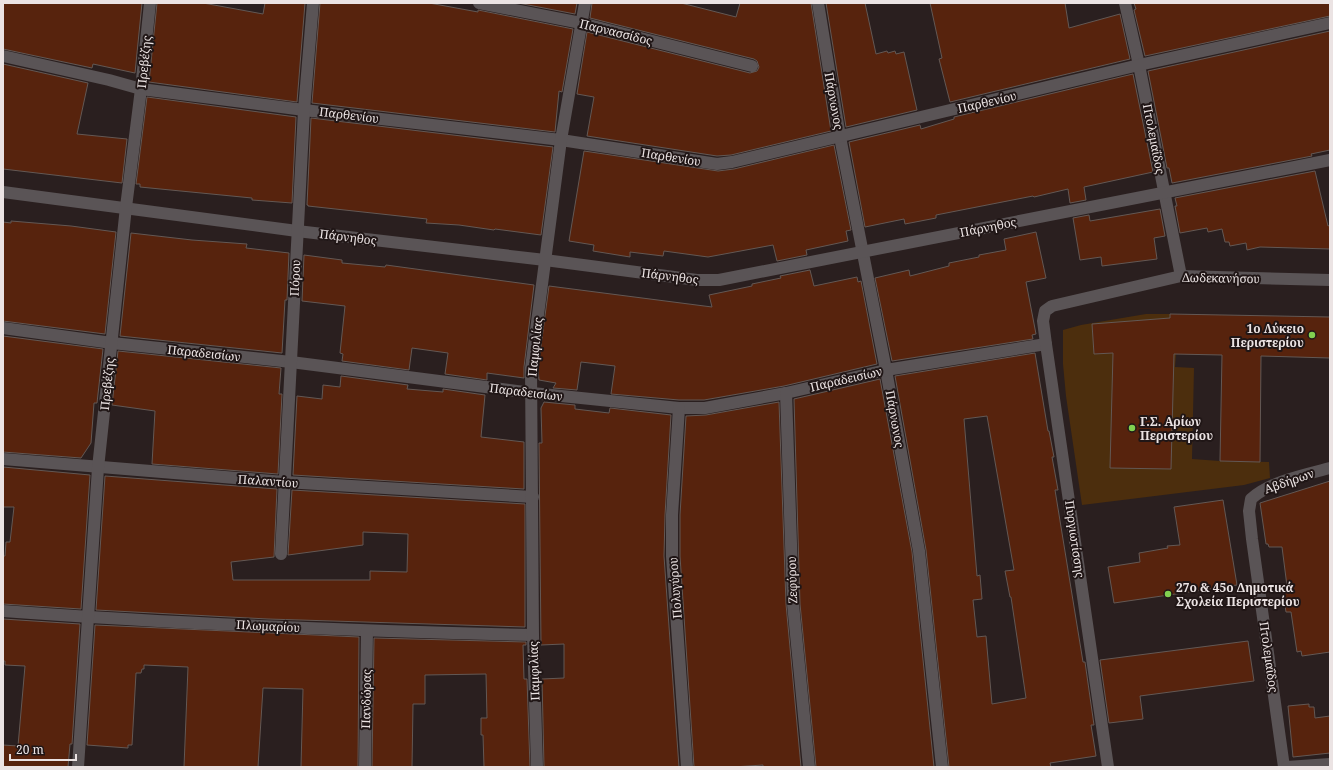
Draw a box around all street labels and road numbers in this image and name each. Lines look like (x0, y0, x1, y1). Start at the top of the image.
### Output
street label: Παρνασσίδος (578, 15, 654, 49)
street label: Πρεβέζης (133, 35, 155, 89)
street label: Πάρνωνος (821, 71, 847, 131)
street label: Παρθενίου (956, 87, 1018, 117)
street label: Πτολεμαΐδος (1139, 102, 1169, 176)
street label: Παρθενίου (318, 103, 380, 127)
street label: Παρθενίου (640, 144, 702, 170)
street label: Πάρνηθος (958, 213, 1018, 241)
street label: Πάρνηθος (318, 225, 378, 249)
street label: Πόρου (286, 259, 304, 297)
street label: Πάρνηθος (640, 264, 700, 288)
street label: Δωδεκανήσου (1182, 269, 1260, 287)
street label: Παμφιλίας (523, 316, 547, 377)
street label: Παραδεισίων (166, 341, 242, 365)
street label: Πρεβέζης (96, 357, 118, 411)
street label: Παραδεισίων (808, 362, 884, 396)
street label: Παραδεισίων (488, 379, 564, 405)
street label: Πάρνωνος (882, 389, 908, 449)
street label: Αβδήρων (1262, 465, 1316, 497)
street label: Παλαντίου (237, 470, 299, 492)
street label: Πυργιωτίσσης (1061, 499, 1089, 579)
street label: Ζεφύρου (783, 556, 801, 604)
street label: Πολυγύρου (664, 557, 686, 619)
street label: Πλωμαρίου (236, 616, 300, 636)
street label: Πτολεμαΐδος (1256, 620, 1282, 694)
street label: Παμφιλίας (524, 641, 544, 701)
street label: Πανδώρας (357, 669, 375, 729)

